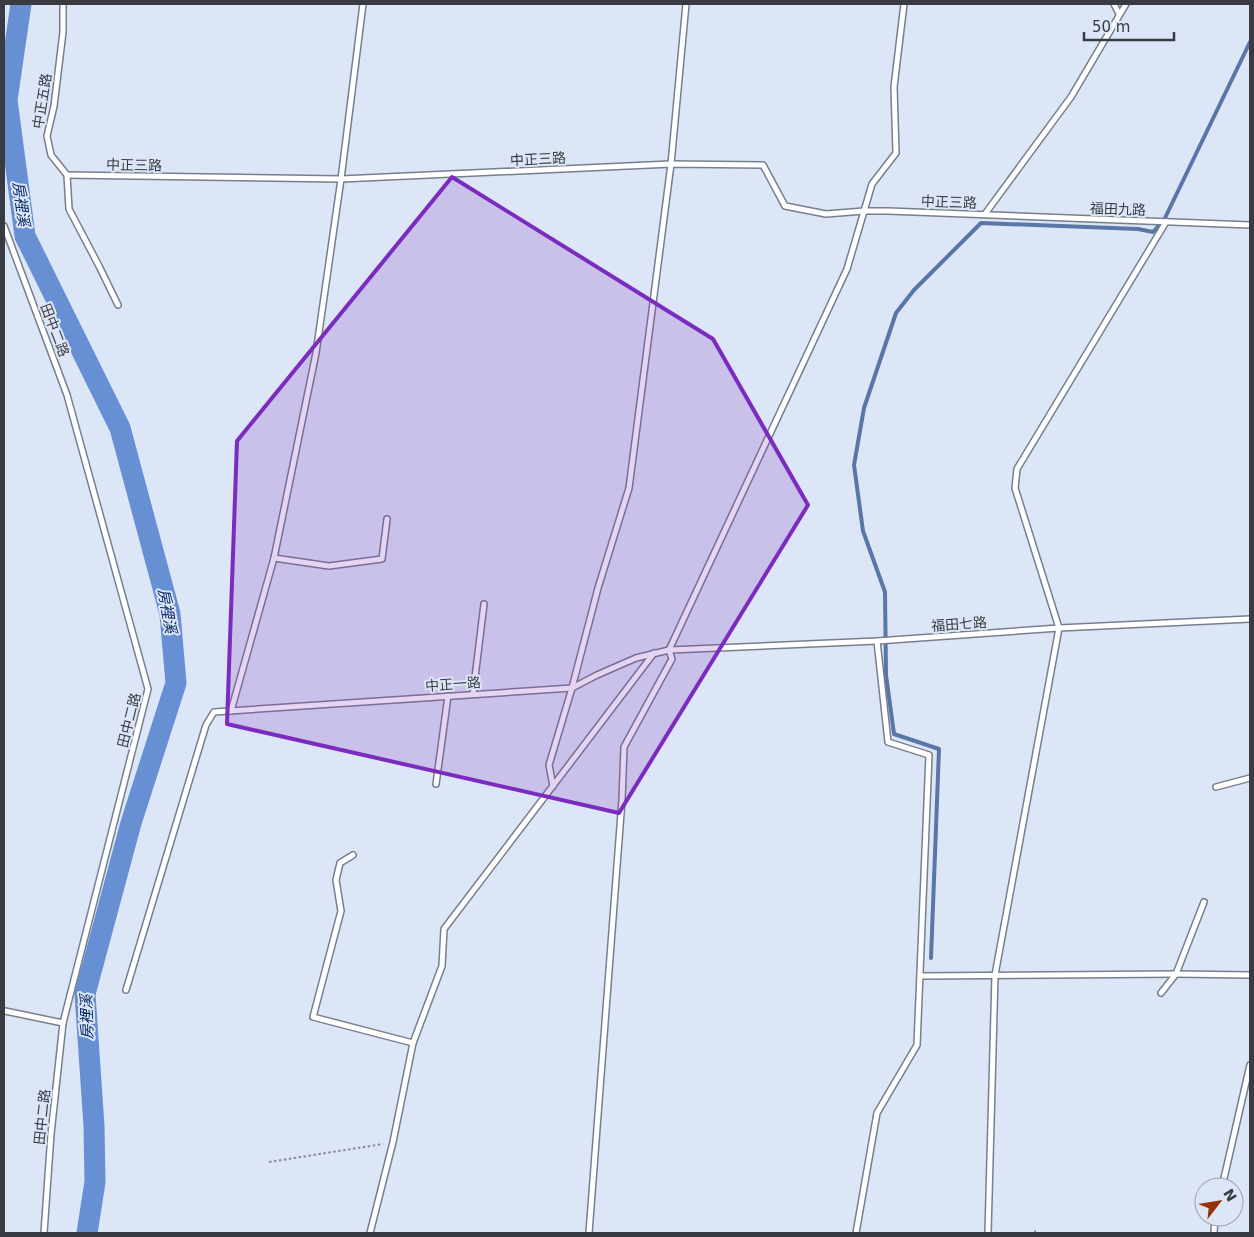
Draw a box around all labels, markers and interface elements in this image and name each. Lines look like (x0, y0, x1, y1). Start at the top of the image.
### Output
scale bar (1084, 10, 1174, 42)
text: 50 m (1092, 18, 1130, 36)
street label: 中正五路 (30, 72, 54, 130)
street label: 中正三路 (510, 150, 566, 168)
street label: 中正三路 (106, 157, 162, 173)
water label: 房裡溪 (9, 180, 33, 230)
street label: 中正三路 (921, 193, 977, 211)
street label: 福田九路 (1090, 200, 1146, 218)
street label: 田中二路 (37, 301, 73, 359)
water label: 房裡溪 (154, 587, 180, 637)
street label: 福田七路 (931, 614, 987, 634)
street label: 中正一路 (425, 674, 481, 694)
street label: 田中二路 (114, 691, 144, 749)
water label: 房裡溪 (78, 992, 96, 1040)
street label: 田中二路 (31, 1088, 53, 1146)
north arrow (1194, 1177, 1244, 1227)
text: N (1220, 1186, 1240, 1204)

